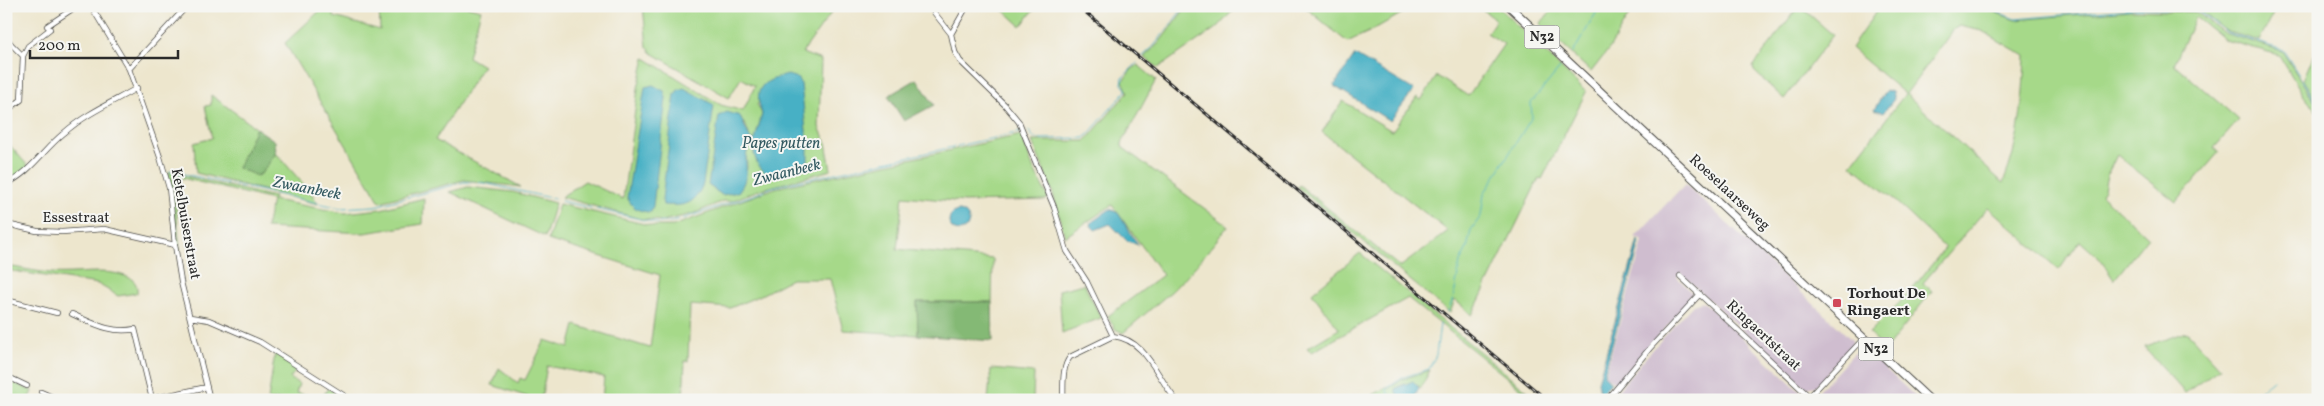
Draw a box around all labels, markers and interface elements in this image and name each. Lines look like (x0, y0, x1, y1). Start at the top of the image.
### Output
road number: N32 (1524, 26, 1560, 48)
scale bar (30, 28, 178, 60)
text: 200 m (38, 36, 81, 57)
water label: Papes putten (742, 133, 820, 155)
street label: Roeselaarseweg (1684, 150, 1774, 236)
water label: Zwaanbeek (750, 154, 824, 192)
street label: Ketelbuiserstraat (165, 167, 205, 281)
water label: Zwaanbeek (270, 171, 344, 206)
street label: Essestraat (43, 208, 109, 229)
place label: Torhout De Ringaert (1847, 284, 1926, 322)
street label: Ringaertstraat (1721, 296, 1805, 376)
marker: Torhout De Ringaert (1831, 297, 1843, 309)
road number: N32 (1858, 338, 1894, 360)

